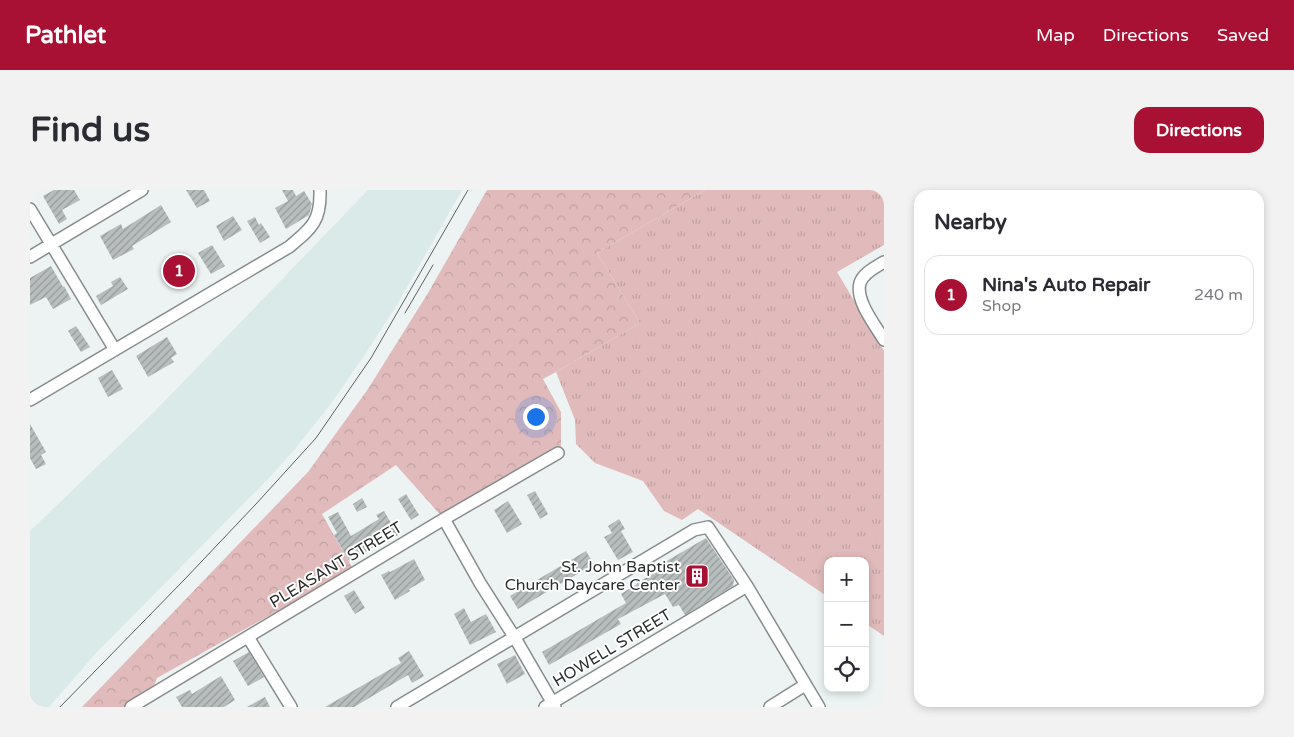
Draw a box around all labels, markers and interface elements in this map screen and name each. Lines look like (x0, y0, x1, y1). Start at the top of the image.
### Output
text: Pathlet (25, 21, 106, 50)
text: Map (1036, 24, 1075, 46)
text: Directions (1103, 24, 1189, 46)
text: Saved (1217, 24, 1269, 46)
button: Directions (1134, 107, 1264, 153)
text: Find us (30, 109, 150, 151)
text: Nearby (934, 210, 1007, 235)
pin: 1 (163, 252, 195, 290)
text: Nina's Auto Repair (982, 274, 1150, 296)
text: 1 (946, 285, 956, 305)
text: 240 m (1194, 285, 1243, 305)
text: Shop (982, 296, 1021, 316)
your location (523, 404, 549, 430)
street label: PLEASANT STREET (266, 517, 406, 613)
place label: St. John Baptist Church Daycare Center (505, 557, 681, 595)
map controls (824, 557, 869, 692)
button: + (824, 557, 869, 602)
building icon: St. John Baptist Church Daycare Center (684, 563, 710, 589)
button: − (824, 602, 869, 647)
street label: HOWELL STREET (549, 605, 675, 691)
button: locate (824, 647, 869, 692)

